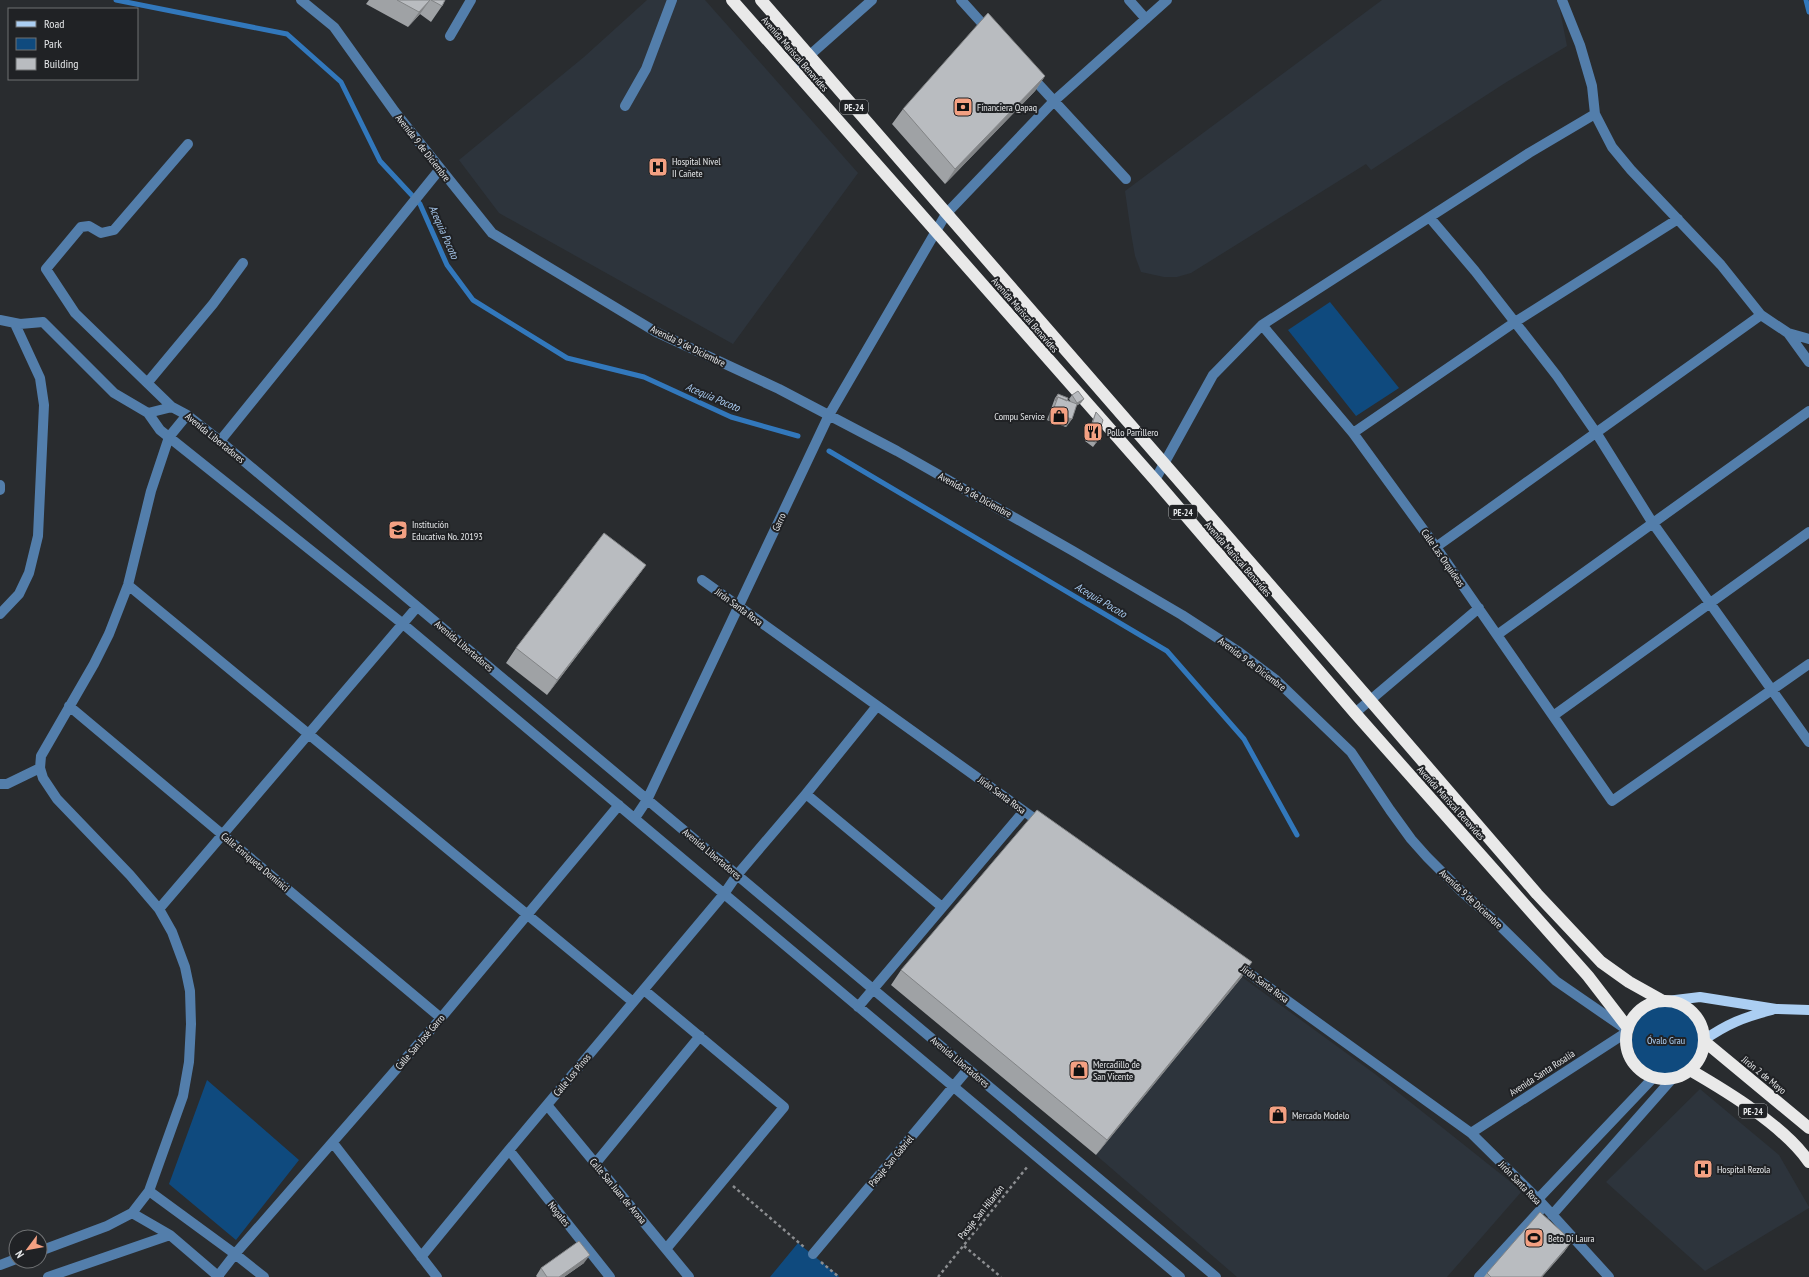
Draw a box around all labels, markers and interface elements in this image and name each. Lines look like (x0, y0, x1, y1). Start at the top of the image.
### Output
legend (8, 8, 138, 80)
street label: Avenida Mariscal Benavides (759, 14, 832, 95)
text: Road (44, 16, 64, 31)
text: Park (44, 36, 62, 51)
text: Building (44, 56, 79, 71)
bank icon: Financiera Qapaq (952, 96, 974, 118)
road number: PE-24 (840, 100, 868, 114)
place label: Financiera Qapaq (977, 101, 1037, 114)
street label: Avenida 9 de Diciembre (393, 112, 453, 184)
place label: Hospital Nivel II Cañete (672, 155, 721, 180)
hospital icon: Hospital Nivel II Cañete (647, 156, 669, 178)
water label: Acequia Pocoto (426, 203, 463, 262)
street label: Avenida Mariscal Benavides (989, 275, 1062, 356)
street label: Avenida 9 de Diciembre (648, 322, 728, 370)
water label: Acequia Pocoto (684, 379, 743, 415)
shop icon: Compu Service (1048, 405, 1070, 427)
street label: Avenida Libertadores (183, 410, 248, 466)
place label: Compu Service (994, 410, 1045, 423)
restaurant icon: Pollo Parrillero (1082, 421, 1104, 443)
place label: Pollo Parrillero (1107, 426, 1158, 439)
street label: Avenida 9 de Diciembre (936, 470, 1014, 520)
road number: PE-24 (1169, 505, 1197, 519)
street label: Garro (769, 511, 789, 533)
place label: Institución Educativa No. 20193 (412, 518, 483, 543)
school or university icon: Institución Educativa No. 20193 (387, 519, 409, 541)
street label: Avenida Mariscal Benavides (1202, 519, 1275, 600)
street label: Calle Las Orquideas (1418, 527, 1468, 590)
water label: Acequia Pocoto (1073, 579, 1130, 621)
street label: Jirón Santa Rosa (712, 585, 765, 629)
street label: Avenida Libertadores (432, 618, 497, 675)
street label: Avenida 9 de Diciembre (1215, 634, 1289, 694)
street label: Avenida Mariscal Benavides (1414, 763, 1488, 843)
street label: Jirón Santa Rosa (975, 773, 1028, 817)
street label: Avenida Libertadores (680, 826, 745, 883)
street label: Calle Enriqueta Dominici (218, 830, 292, 894)
street label: Avenida 9 de Diciembre (1437, 866, 1505, 932)
street label: Jirón Santa Rosa (1238, 962, 1291, 1006)
street label: Calle San José Garro (392, 1012, 448, 1072)
street label: Avenida Libertadores (928, 1034, 993, 1091)
park label: Óvalo Grau (1647, 1034, 1685, 1047)
street label: Avenida Santa Rosalía (1507, 1047, 1577, 1099)
street label: Calle Los Pinos (550, 1051, 594, 1099)
street label: Jirón 2 de Mayo (1738, 1052, 1789, 1097)
place label: Mercadillo de San Vicente (1093, 1058, 1140, 1083)
shop icon: Mercadillo de San Vicente (1068, 1059, 1090, 1081)
shop icon: Mercado Modelo (1267, 1104, 1289, 1126)
road number: PE-24 (1739, 1104, 1767, 1118)
place label: Mercado Modelo (1292, 1109, 1349, 1122)
street label: Pasaje San Gabriel (866, 1132, 917, 1189)
street label: Calle San Juan de Arona (587, 1155, 649, 1227)
street label: Jirón Santa Rosa (1495, 1158, 1544, 1208)
hospital icon: Hospital Rezola (1692, 1158, 1714, 1180)
place label: Hospital Rezola (1717, 1163, 1770, 1176)
street label: Pasaje San Hilarión (955, 1182, 1007, 1242)
street label: Nogales (545, 1199, 573, 1229)
sports icon: Beto Di Laura (1523, 1227, 1545, 1249)
north arrow (8, 1229, 48, 1269)
place label: Beto Di Laura (1548, 1232, 1595, 1245)
text: N (12, 1248, 27, 1261)

